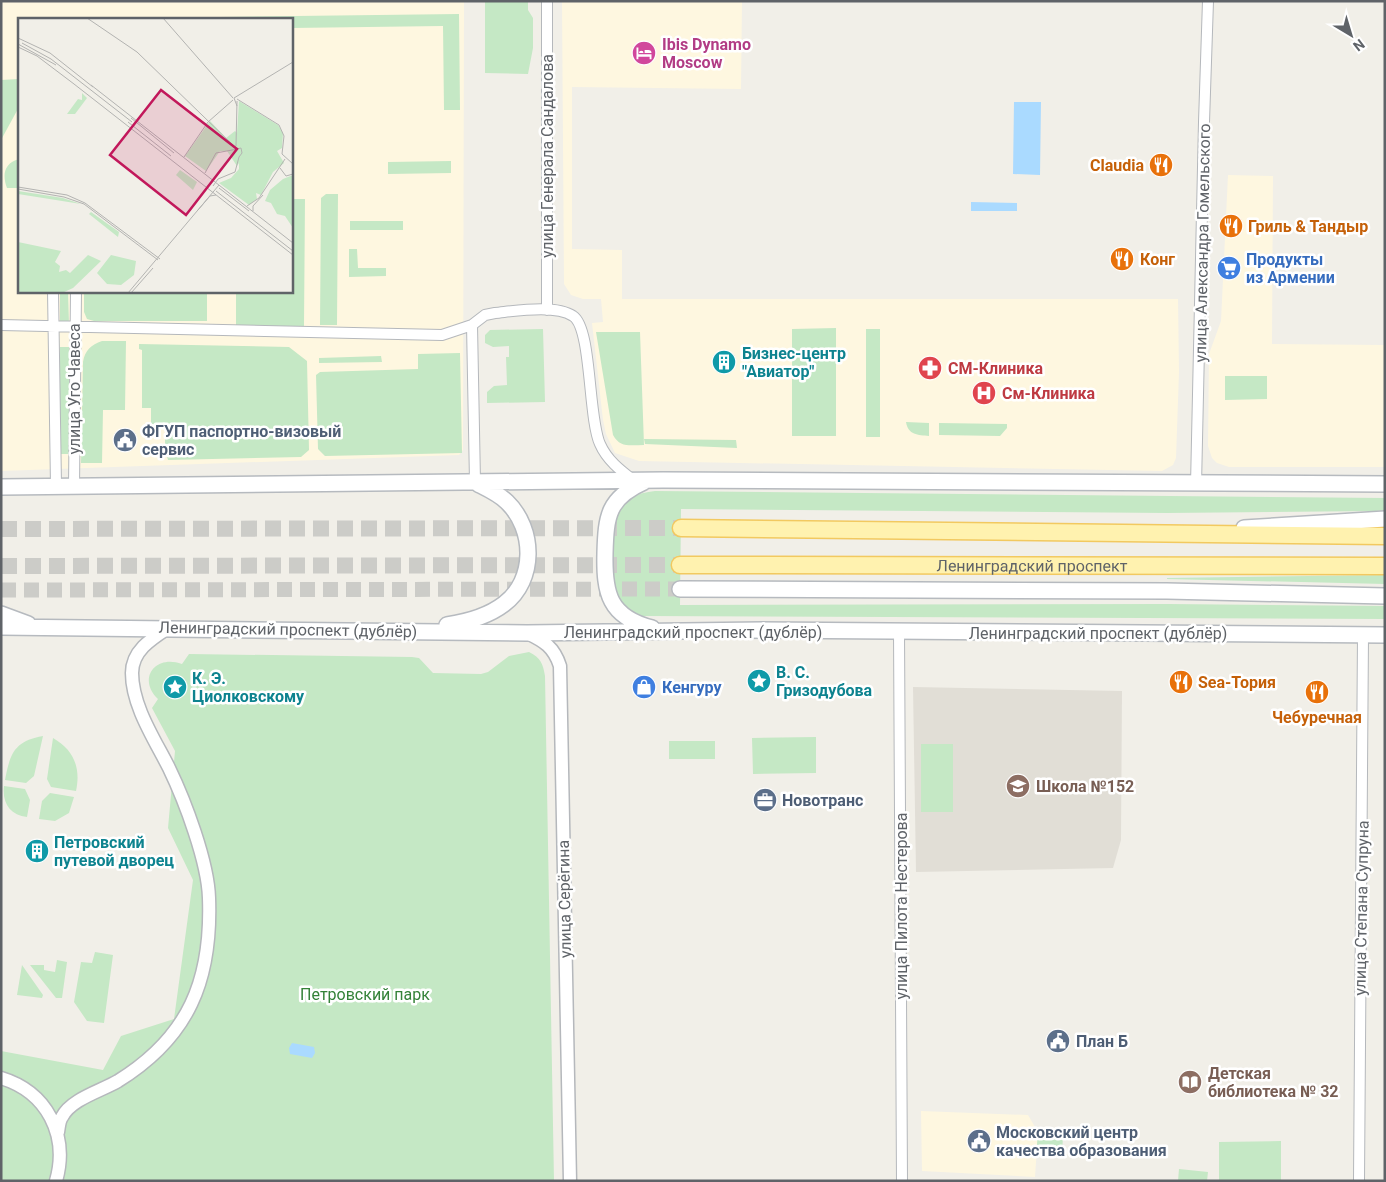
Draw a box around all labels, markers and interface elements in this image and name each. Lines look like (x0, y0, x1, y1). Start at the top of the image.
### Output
north arrow (1326, 10, 1376, 60)
inset map (18, 18, 292, 292)
place label: Ibis Dynamo Moscow (662, 35, 751, 72)
text: N (1350, 36, 1368, 55)
hotel icon: Ibis Dynamo Moscow (631, 40, 657, 66)
street label: улица Генерала Сандалова (538, 54, 557, 258)
street label: улица Александра Гомельского (1191, 123, 1214, 363)
restaurant icon: Claudia (1148, 152, 1174, 178)
place label: Claudia (1090, 156, 1144, 175)
restaurant icon: Гриль & Тандыр (1218, 213, 1244, 239)
place label: Гриль & Тандыр (1248, 217, 1368, 236)
restaurant icon: Конг (1109, 246, 1135, 272)
place label: Конг (1140, 250, 1175, 269)
place label: Продукты из Армении (1246, 250, 1335, 287)
supermarket icon: Продукты из Армении (1216, 255, 1242, 281)
street label: улица Уго Чавеса (65, 323, 84, 455)
place label: Бизнес-центр "Авиатор" (742, 344, 846, 381)
building icon: Бизнес-центр "Авиатор" (711, 349, 737, 375)
pharmacy icon: СМ-Клиника (917, 355, 943, 381)
place label: СМ-Клиника (948, 359, 1043, 378)
hospital icon: См-Клиника (971, 380, 997, 406)
place label: См-Клиника (1002, 384, 1096, 403)
place label: ФГУП паспортно-визовый сервис (142, 422, 341, 459)
public building icon: ФГУП паспортно-визовый сервис (112, 427, 138, 453)
street label: Ленинградский проспект (937, 556, 1128, 576)
street label: Ленинградский проспект (дублёр) (159, 618, 417, 641)
street label: Ленинградский проспект (дублёр) (564, 623, 822, 642)
street label: Ленинградский проспект (дублёр) (969, 624, 1227, 643)
place label: В. С. Гризодубова (776, 663, 873, 700)
place icon: В. С. Гризодубова (746, 668, 772, 694)
place label: К. Э. Циолковскому (192, 669, 305, 706)
restaurant icon: Sea-Тория (1168, 669, 1194, 695)
place label: Sea-Тория (1198, 673, 1276, 692)
place icon: К. Э. Циолковскому (162, 674, 188, 700)
shop icon: Кенгуру (631, 674, 657, 700)
place label: Кенгуру (662, 678, 723, 697)
restaurant icon: Чебуречная (1304, 679, 1330, 705)
place label: Чебуречная (1272, 708, 1362, 727)
school or university icon: Школа №152 (1005, 773, 1031, 799)
place label: Школа №152 (1036, 777, 1134, 796)
office icon: Новотранс (752, 787, 778, 813)
place label: Новотранс (782, 791, 863, 810)
street label: улица Пилота Нестерова (892, 813, 911, 999)
street label: улица Степана Супруна (1350, 820, 1373, 996)
place label: Петровский путевой дворец (54, 833, 174, 870)
building icon: Петровский путевой дворец (24, 838, 50, 864)
street label: улица Серёгина (554, 840, 575, 958)
park label: Петровский парк (300, 985, 430, 1004)
public building icon: План Б (1045, 1028, 1071, 1054)
place label: План Б (1076, 1032, 1128, 1051)
place label: Детская библиотека № 32 (1208, 1064, 1339, 1101)
library icon: Детская библиотека № 32 (1177, 1069, 1203, 1095)
place label: Московский центр качества образования (996, 1123, 1167, 1160)
public building icon: Московский центр качества образования (966, 1128, 992, 1154)

